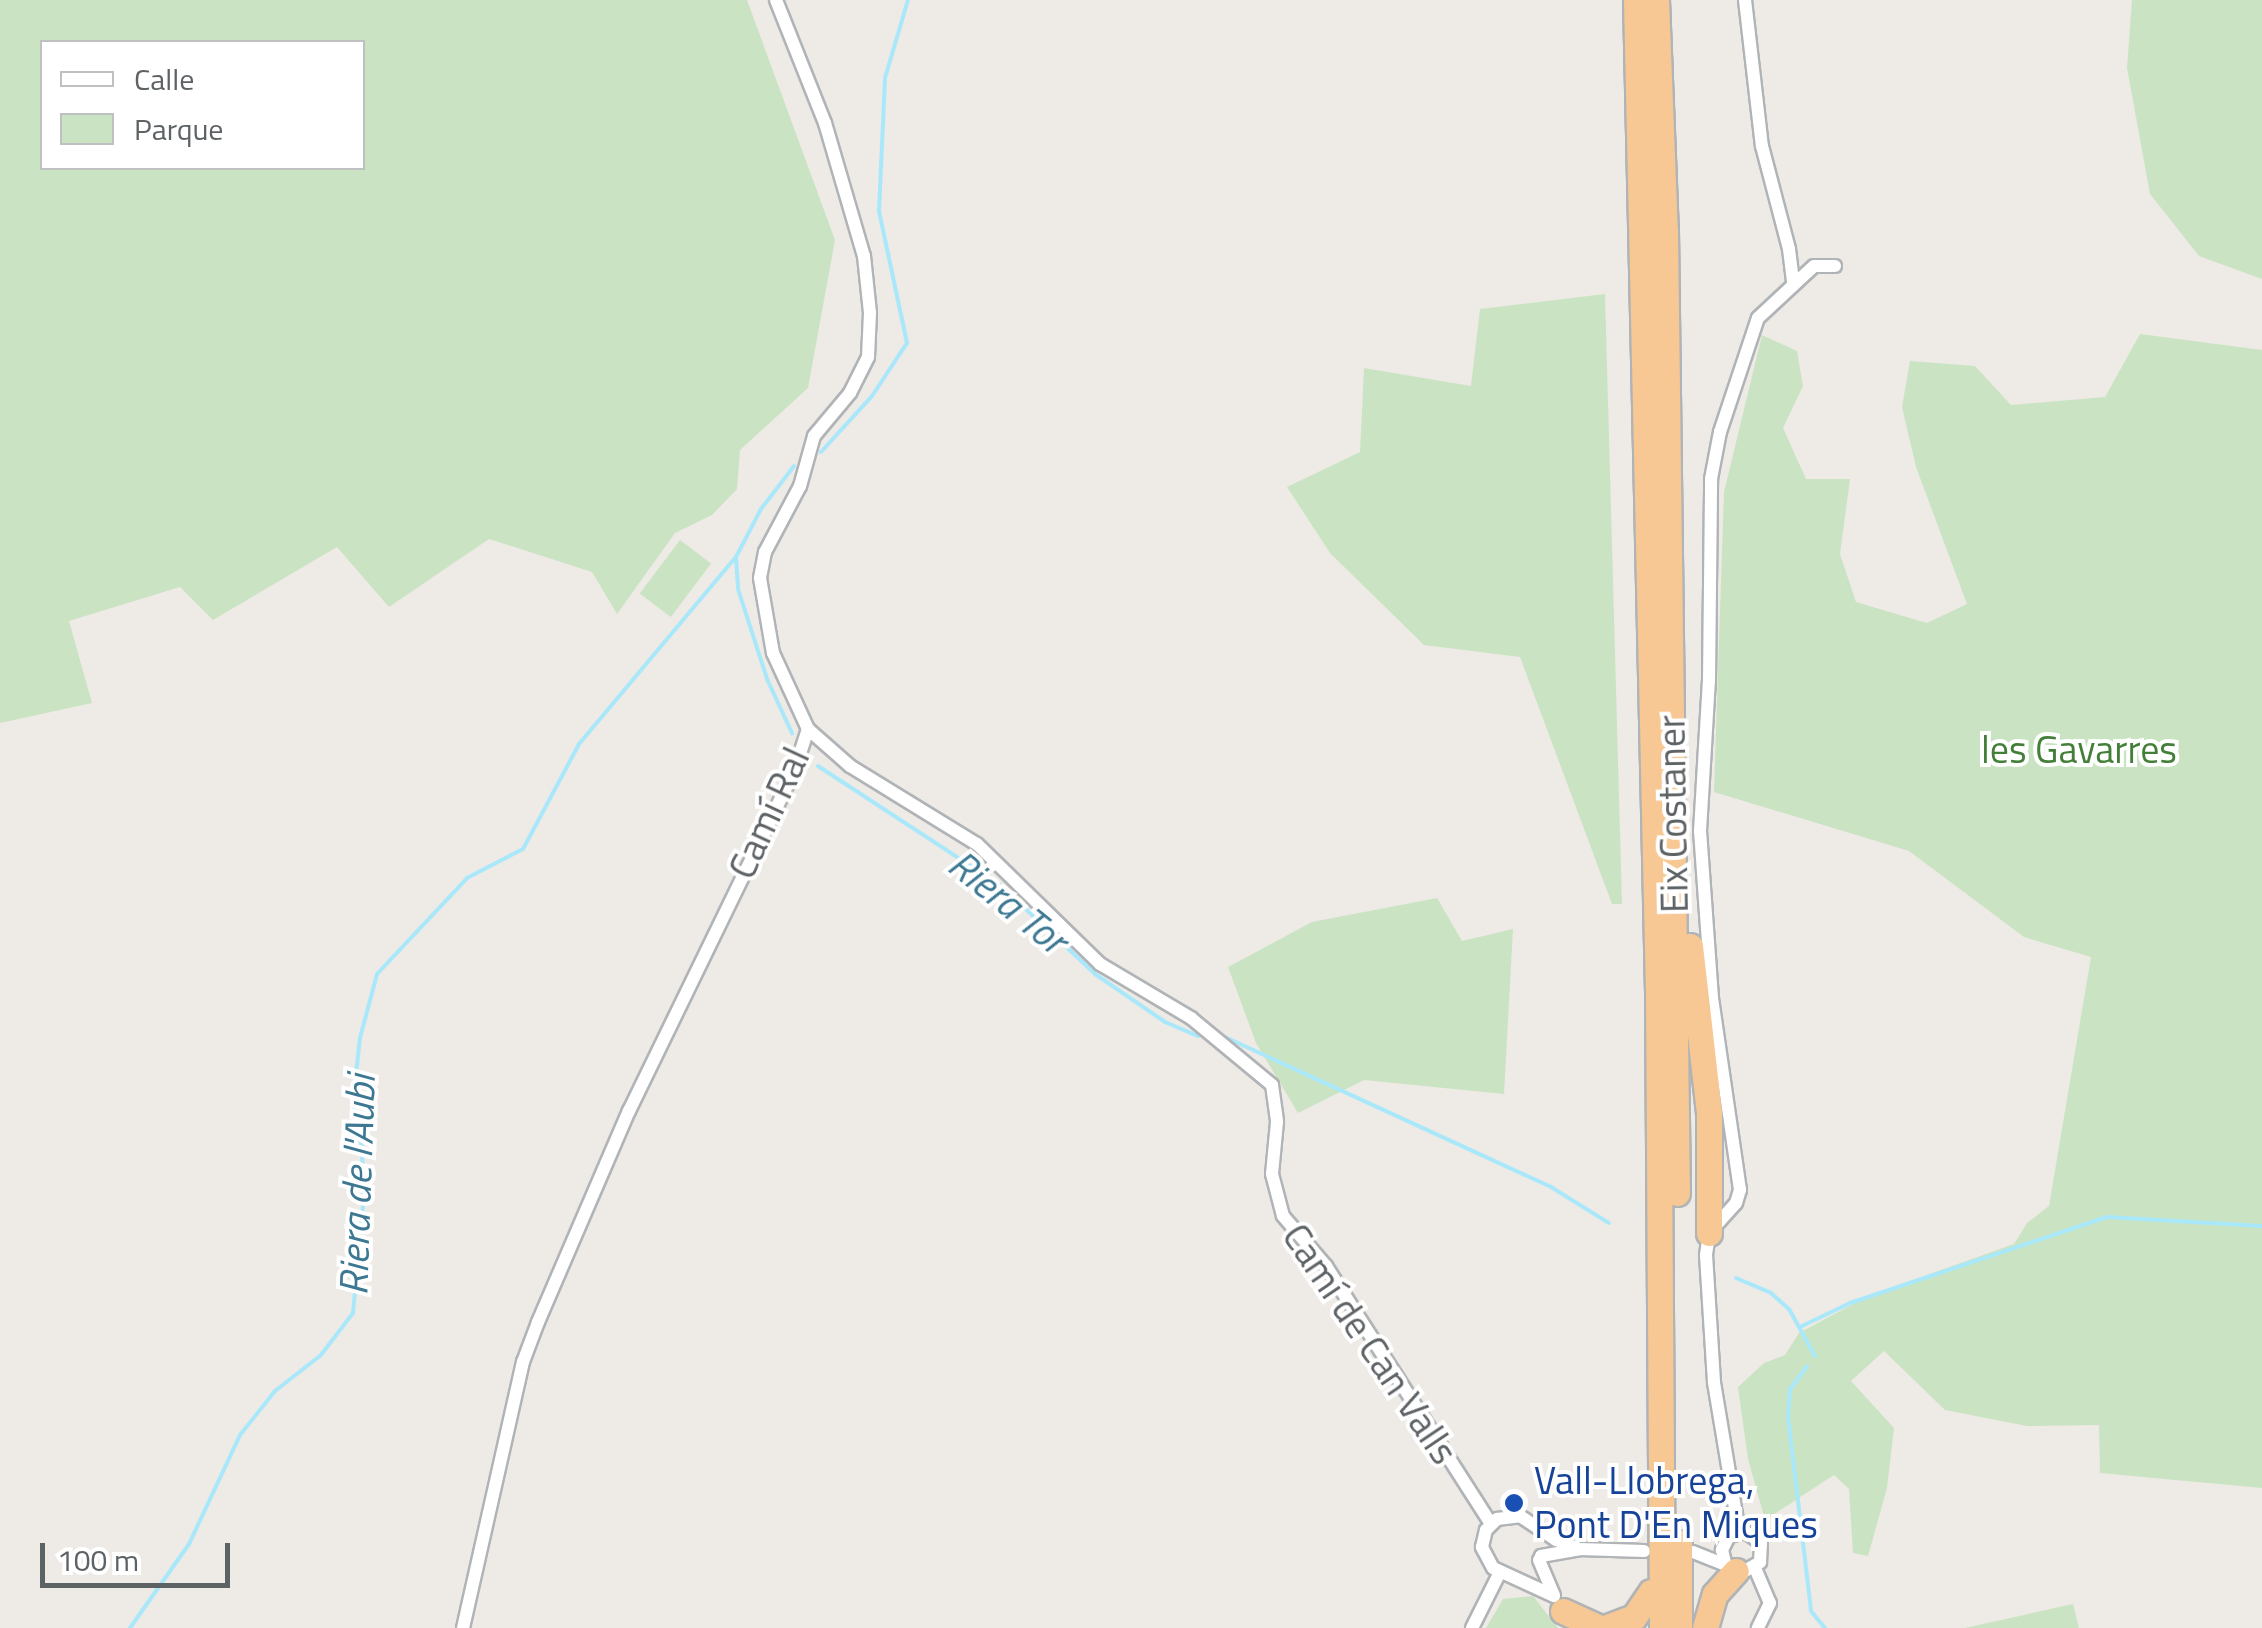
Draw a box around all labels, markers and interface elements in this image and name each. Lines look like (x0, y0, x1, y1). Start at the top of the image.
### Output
legend (40, 40, 365, 170)
text: Calle (134, 56, 194, 102)
text: Parque (134, 106, 224, 152)
street label: Eix Costaner (1648, 715, 1698, 913)
park label: les Gavarres (1981, 727, 2177, 773)
street label: Camí Ral (719, 740, 819, 886)
water label: Riera Tor (939, 840, 1077, 964)
water label: Riera de l'Aubi (329, 1074, 385, 1296)
street label: Camí de Can Valls (1273, 1215, 1467, 1473)
place label: Vall-Llobrega, Pont D'En Miques (1534, 1458, 1818, 1548)
marker: Vall-Llobrega, Pont D'En Miques (1503, 1492, 1525, 1514)
scale bar (45, 1523, 235, 1585)
text: 100 m (57, 1537, 139, 1583)

